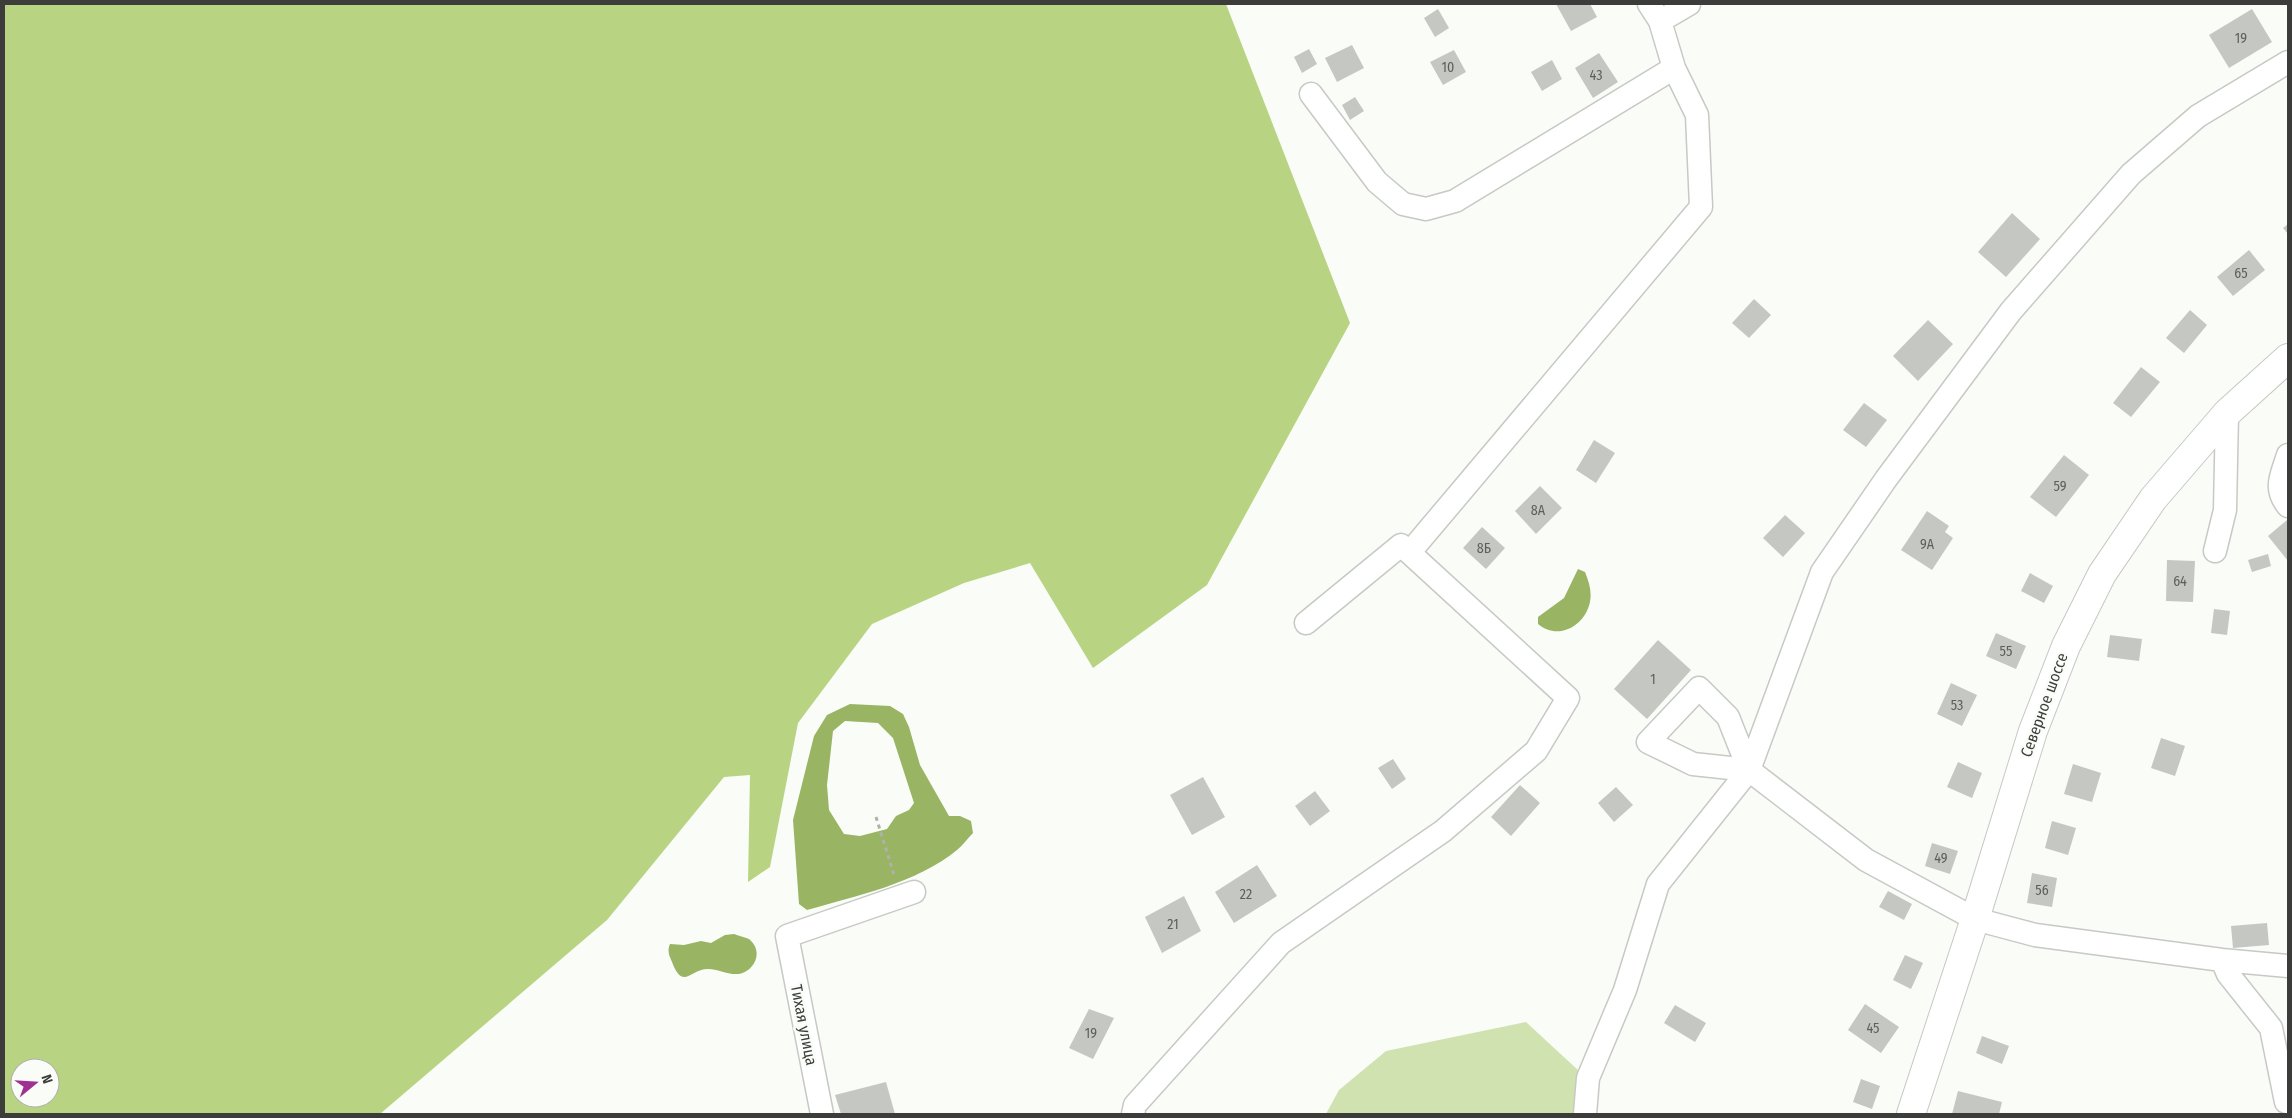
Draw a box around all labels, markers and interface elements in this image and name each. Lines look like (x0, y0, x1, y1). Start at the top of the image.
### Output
house number: 19 (2235, 30, 2247, 47)
house number: 10 (1442, 59, 1454, 76)
house number: 43 (1590, 67, 1602, 84)
house number: 65 (2234, 265, 2248, 282)
house number: 59 (2053, 478, 2067, 495)
house number: 8А (1531, 502, 1546, 519)
house number: 9А (1920, 536, 1935, 553)
house number: 8Б (1477, 540, 1491, 557)
house number: 64 (2173, 573, 2187, 590)
house number: 55 (2000, 643, 2012, 660)
street label: Северное шоссе (2016, 650, 2072, 760)
house number: 1 (1650, 671, 1656, 688)
house number: 53 (1951, 697, 1963, 714)
house number: 49 (1934, 850, 1948, 867)
house number: 56 (2035, 882, 2049, 899)
house number: 22 (1240, 886, 1252, 903)
house number: 21 (1167, 916, 1179, 933)
street label: Тихая улица (787, 983, 821, 1067)
house number: 45 (1866, 1020, 1880, 1037)
house number: 19 (1085, 1025, 1097, 1042)
north arrow (10, 1058, 60, 1108)
text: N (38, 1073, 56, 1086)

